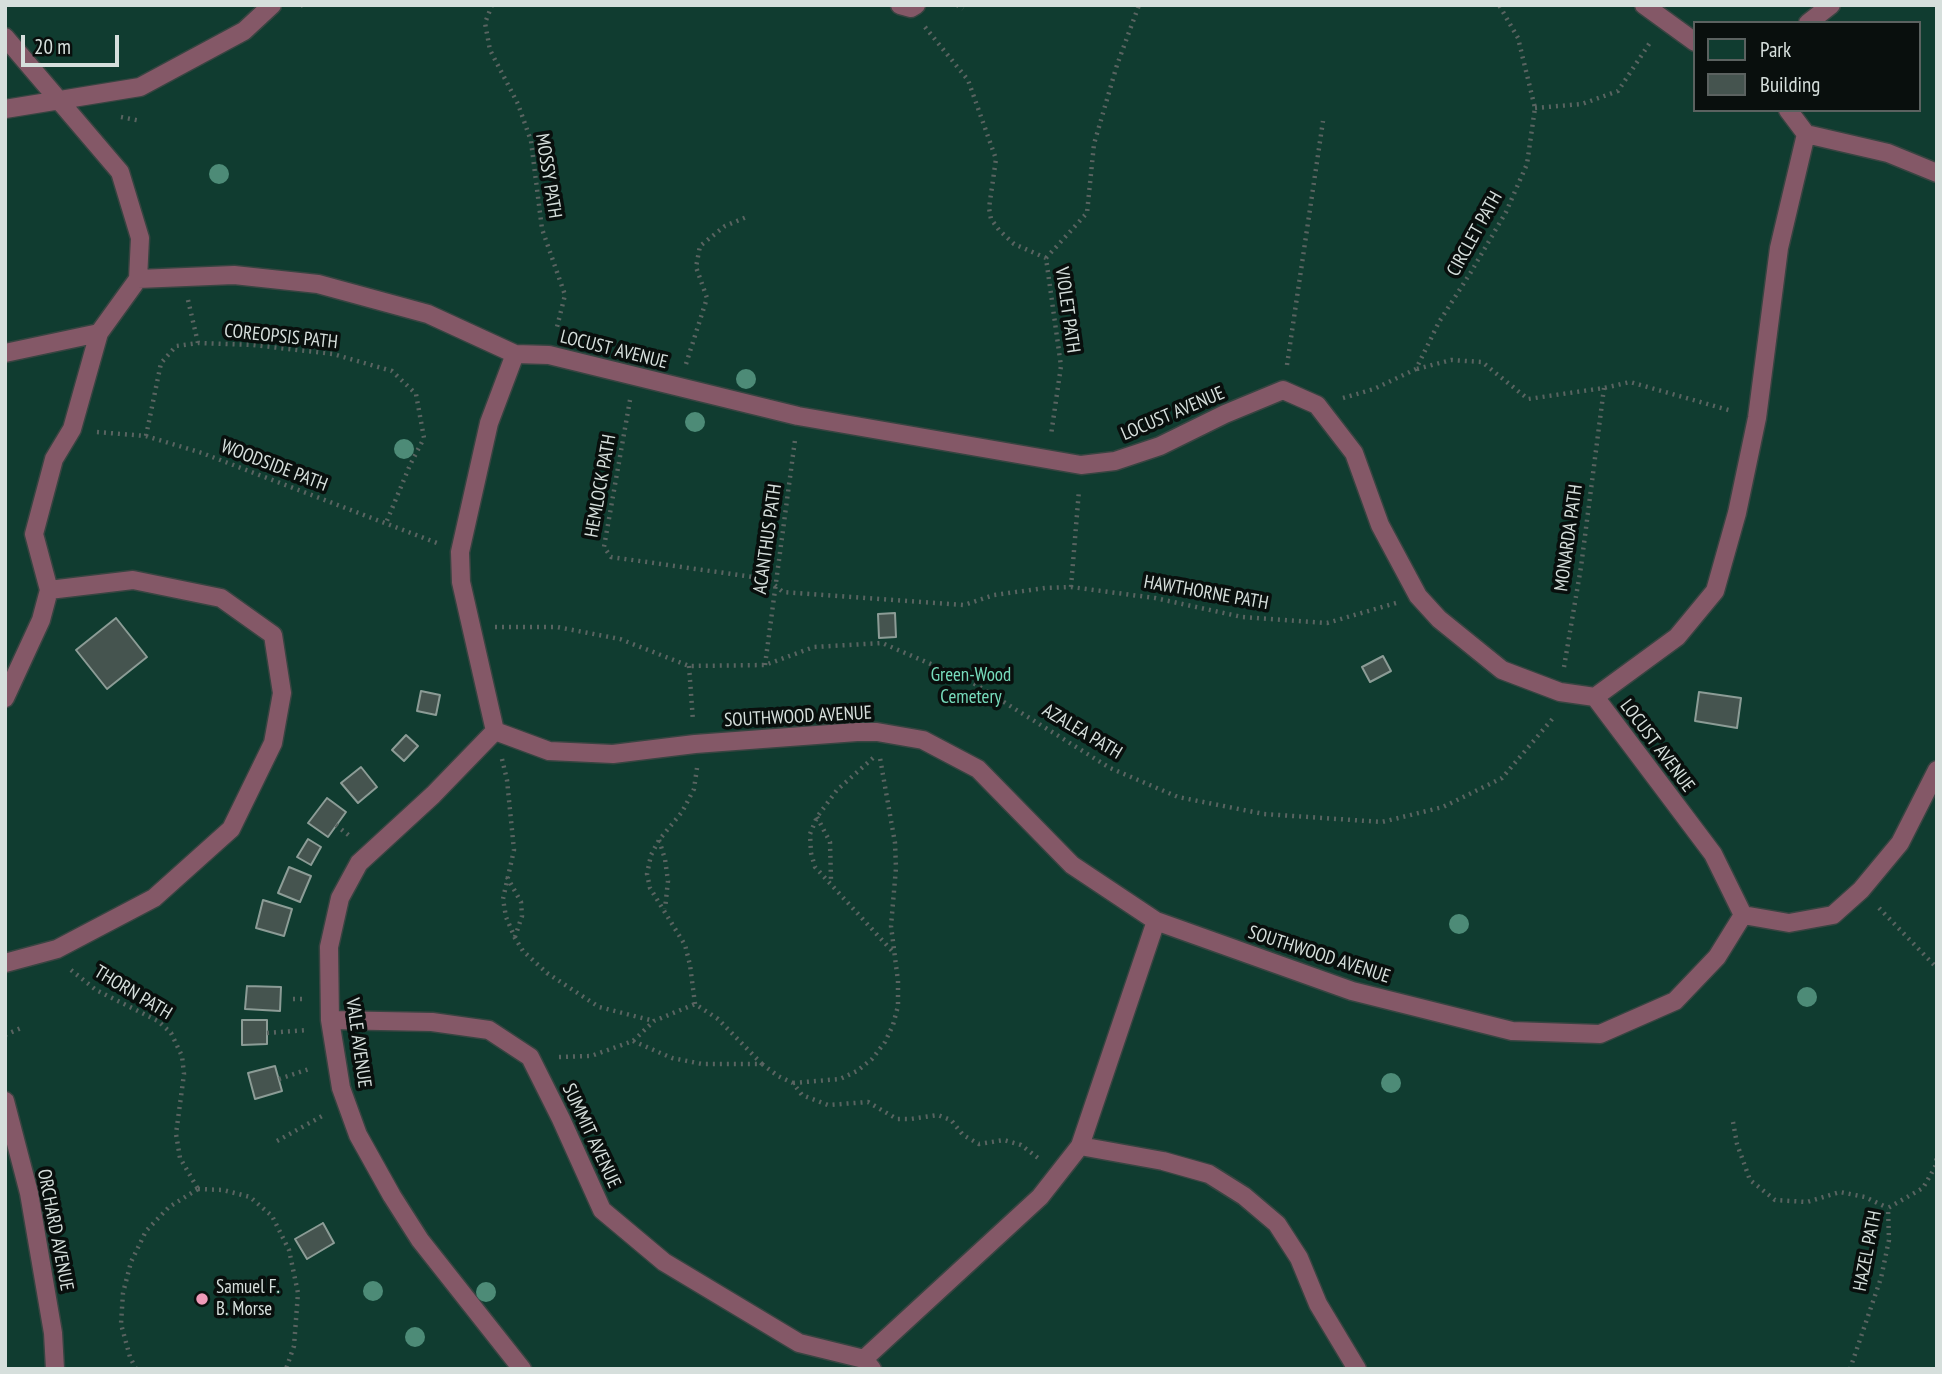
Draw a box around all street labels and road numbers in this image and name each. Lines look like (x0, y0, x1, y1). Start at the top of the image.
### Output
street label: MOSSY PATH (530, 132, 566, 220)
street label: CIRCLET PATH (1442, 188, 1508, 280)
street label: VIOLET PATH (1050, 266, 1084, 354)
street label: COREOPSIS PATH (223, 320, 339, 354)
street label: LOCUST AVENUE (558, 326, 670, 374)
street label: LOCUST AVENUE (1118, 382, 1228, 446)
street label: HEMLOCK PATH (581, 433, 621, 539)
street label: WOODSIDE PATH (218, 435, 330, 497)
street label: ACANTHUS PATH (749, 482, 787, 596)
street label: MONARDA PATH (1550, 483, 1588, 593)
street label: HAWTHORNE PATH (1142, 571, 1270, 615)
street label: LOCUST AVENUE (1615, 695, 1699, 797)
street label: AZALEA PATH (1038, 699, 1126, 765)
street label: SOUTHWOOD AVENUE (724, 702, 872, 732)
street label: SOUTHWOOD AVENUE (1245, 921, 1393, 989)
street label: THORN PATH (90, 961, 176, 1025)
street label: VALE AVENUE (340, 997, 376, 1089)
street label: SUMMIT AVENUE (557, 1080, 625, 1192)
street label: ORCHARD AVENUE (32, 1167, 78, 1293)
street label: HAZEL PATH (1849, 1209, 1887, 1293)

